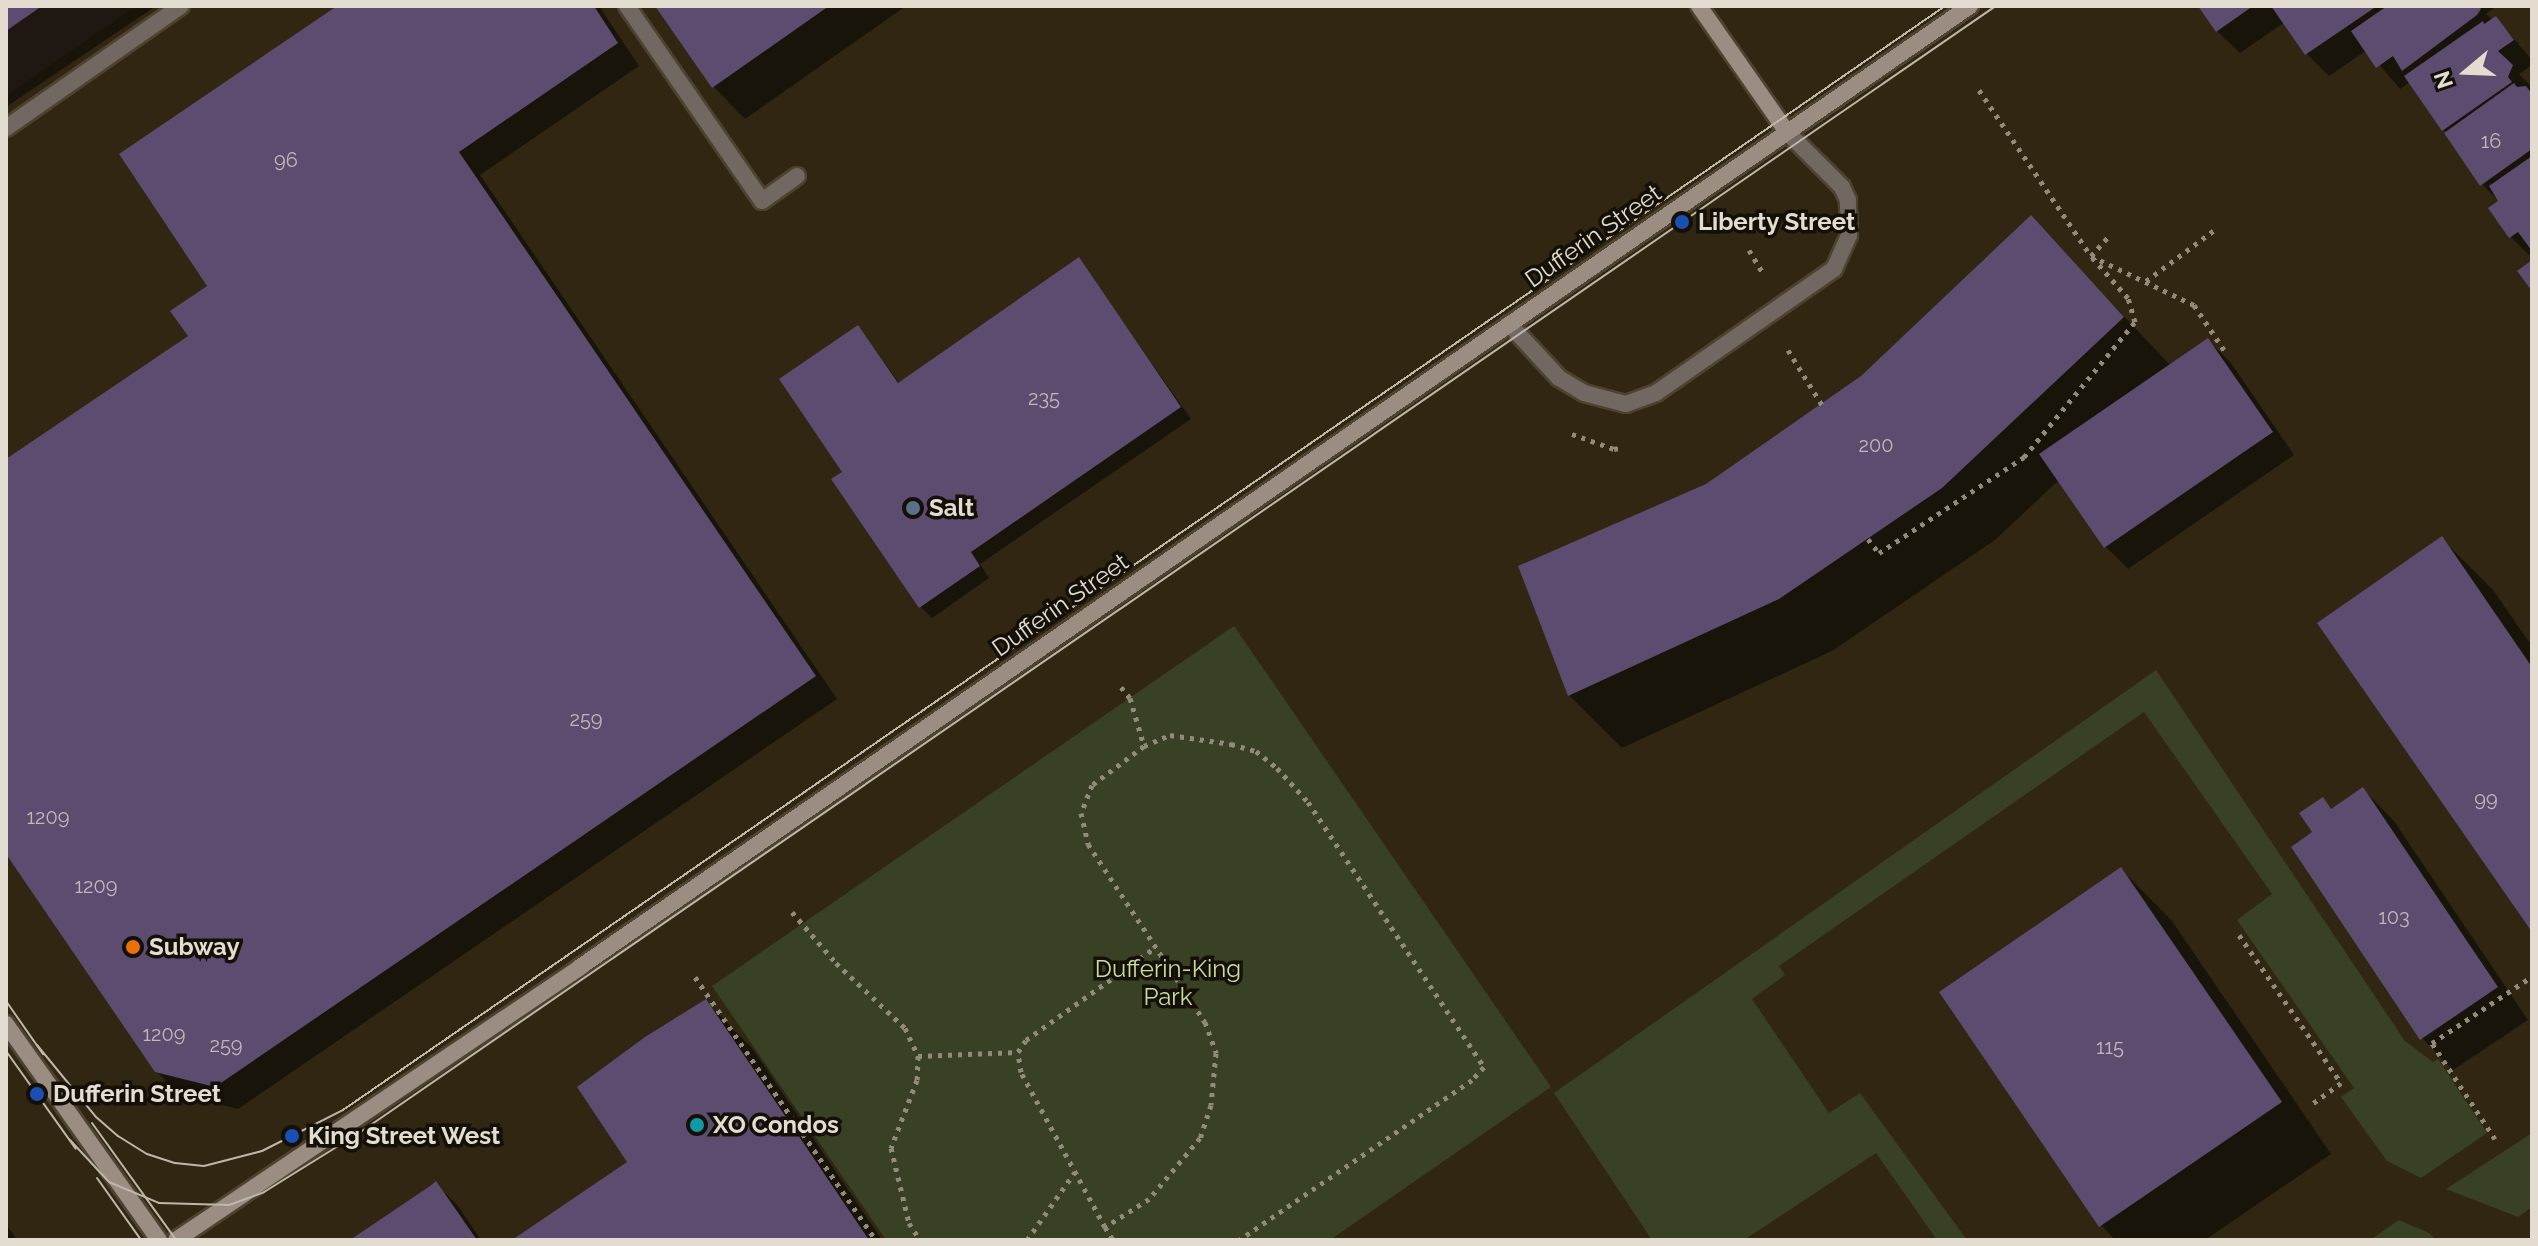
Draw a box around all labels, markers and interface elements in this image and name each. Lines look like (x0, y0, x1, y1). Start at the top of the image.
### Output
north arrow (2426, 32, 2506, 112)
text: N (2428, 68, 2458, 92)
house number: 16 (2481, 129, 2501, 153)
house number: 96 (274, 148, 298, 172)
street label: Dufferin Street (1519, 178, 1667, 294)
place label: Liberty Street (1698, 208, 1856, 236)
marker: Liberty Street (1673, 213, 1691, 231)
house number: 235 (1028, 386, 1060, 410)
house number: 200 (1859, 433, 1893, 457)
place label: Salt (929, 494, 974, 522)
marker: Salt (904, 499, 922, 517)
street label: Dufferin Street (986, 547, 1134, 663)
house number: 259 (569, 707, 603, 731)
house number: 99 (2474, 787, 2498, 811)
house number: 1209 (27, 805, 69, 829)
house number: 1209 (75, 874, 117, 898)
house number: 103 (2378, 905, 2410, 929)
place label: Subway (149, 933, 240, 961)
marker: Subway (124, 938, 142, 956)
park label: Dufferin-King Park (1095, 955, 1241, 1011)
house number: 1209 (143, 1022, 185, 1046)
house number: 259 (209, 1033, 243, 1057)
house number: 115 (2096, 1035, 2124, 1059)
place label: Dufferin Street (53, 1080, 221, 1108)
marker: Dufferin Street (28, 1085, 46, 1103)
place label: XO Condos (713, 1111, 839, 1139)
marker: XO Condos (688, 1116, 706, 1134)
place label: King Street West (308, 1122, 501, 1150)
marker: King Street West (283, 1127, 301, 1145)

